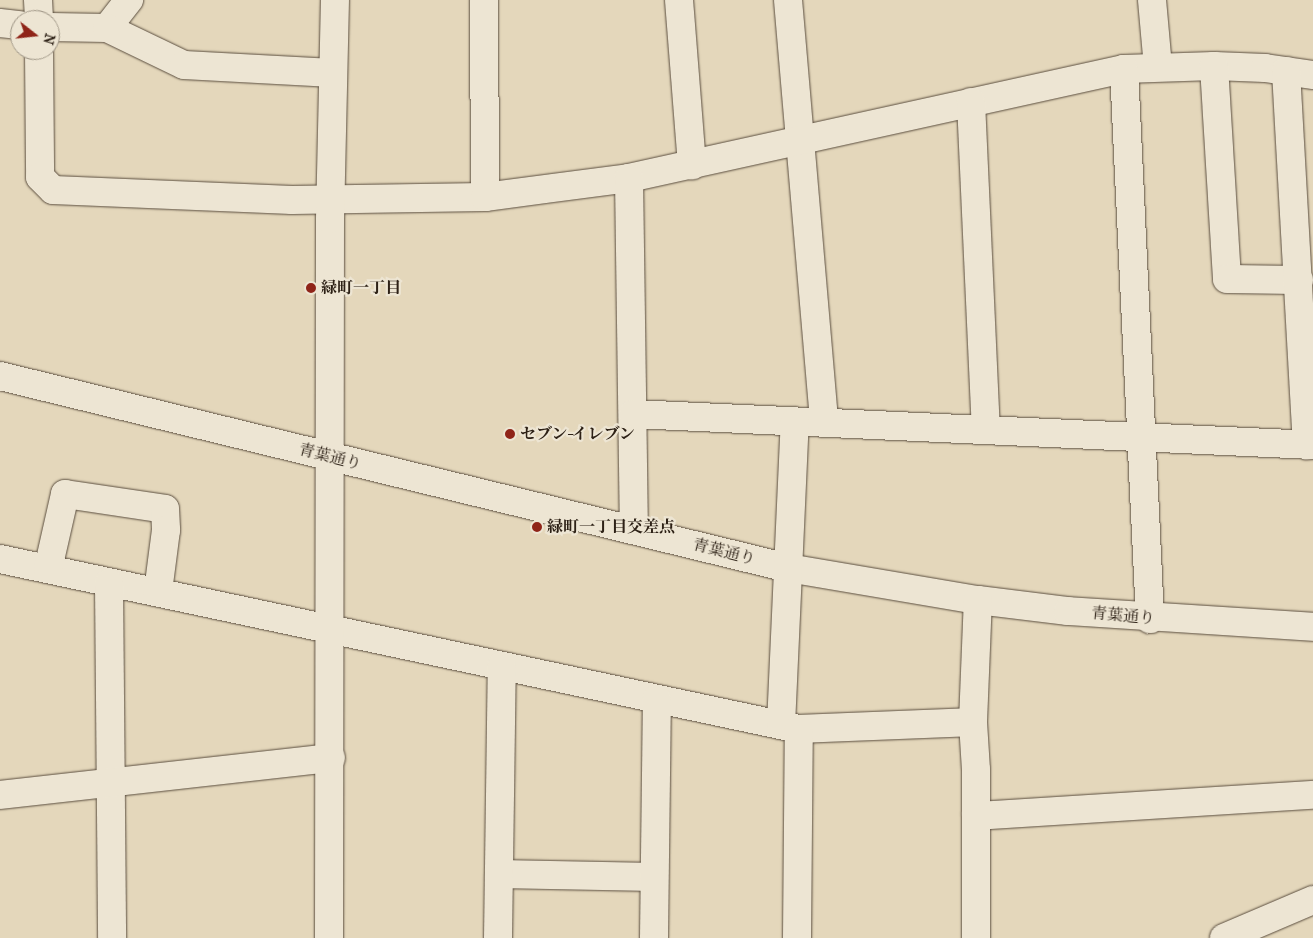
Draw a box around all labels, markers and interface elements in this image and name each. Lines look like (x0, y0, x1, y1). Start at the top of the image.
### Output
north arrow (10, 10, 60, 60)
text: N (39, 32, 59, 46)
place label: 緑町一丁目 (321, 278, 401, 298)
marker: 緑町一丁目 (305, 282, 317, 294)
place label: セブン-イレブン (520, 424, 636, 444)
marker: セブン-イレブン (504, 428, 516, 440)
street label: 青葉通り (297, 440, 363, 474)
place label: 緑町一丁目交差点 (547, 517, 675, 537)
marker: 緑町一丁目交差点 (531, 521, 543, 533)
street label: 青葉通り (691, 535, 757, 569)
street label: 青葉通り (1090, 604, 1156, 628)

